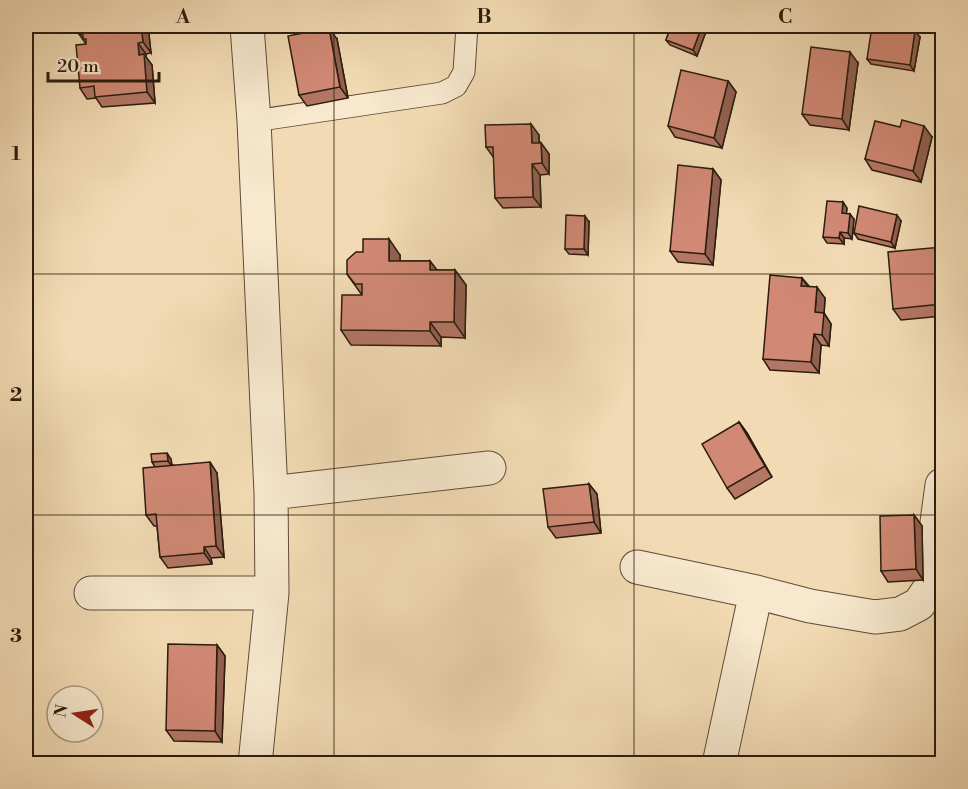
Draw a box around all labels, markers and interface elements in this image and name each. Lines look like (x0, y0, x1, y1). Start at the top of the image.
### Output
text: A (175, 5, 191, 30)
text: B (476, 5, 492, 30)
text: C (778, 5, 792, 30)
scale bar (48, 45, 159, 83)
text: 20 m (57, 55, 99, 78)
text: 1 (11, 142, 21, 167)
text: 2 (10, 383, 22, 408)
text: 3 (10, 624, 22, 649)
north arrow (45, 684, 105, 744)
text: N (50, 702, 72, 719)

